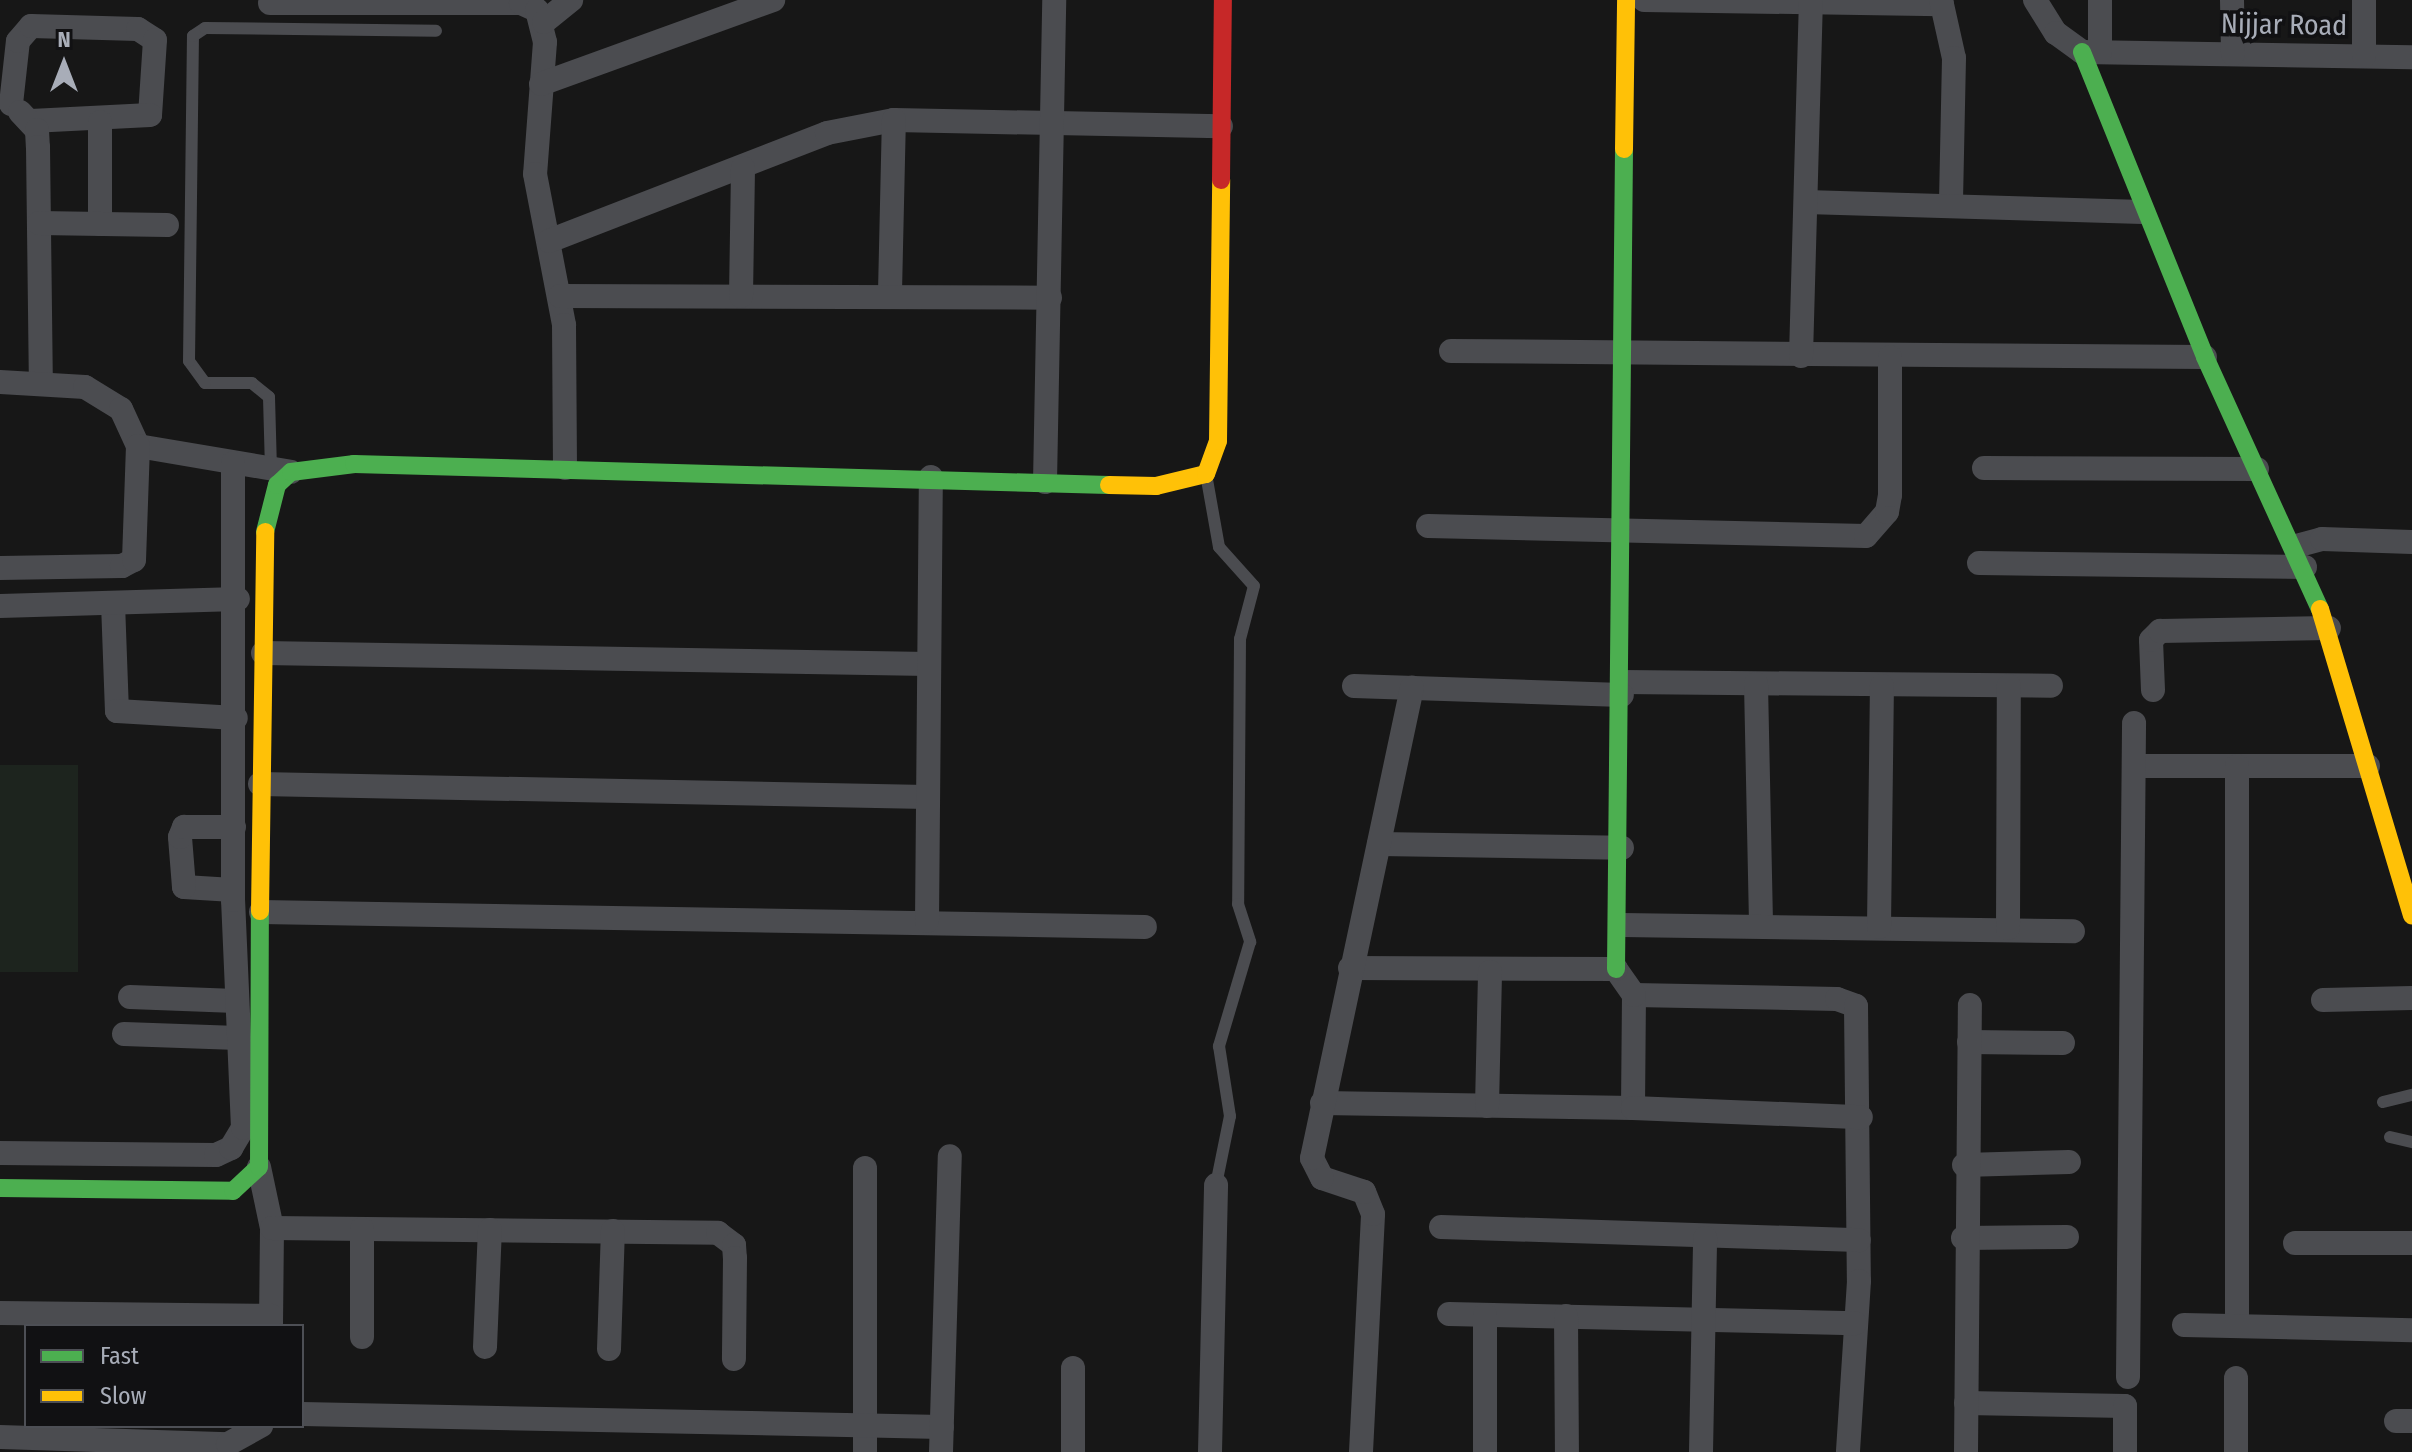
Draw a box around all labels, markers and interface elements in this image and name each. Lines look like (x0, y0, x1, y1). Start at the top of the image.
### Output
street label: Nijjar Road (2221, 7, 2347, 43)
north arrow (24, 24, 104, 104)
text: N (57, 26, 71, 53)
legend (24, 1324, 304, 1428)
text: Fast (100, 1342, 139, 1370)
text: Slow (100, 1382, 146, 1410)

